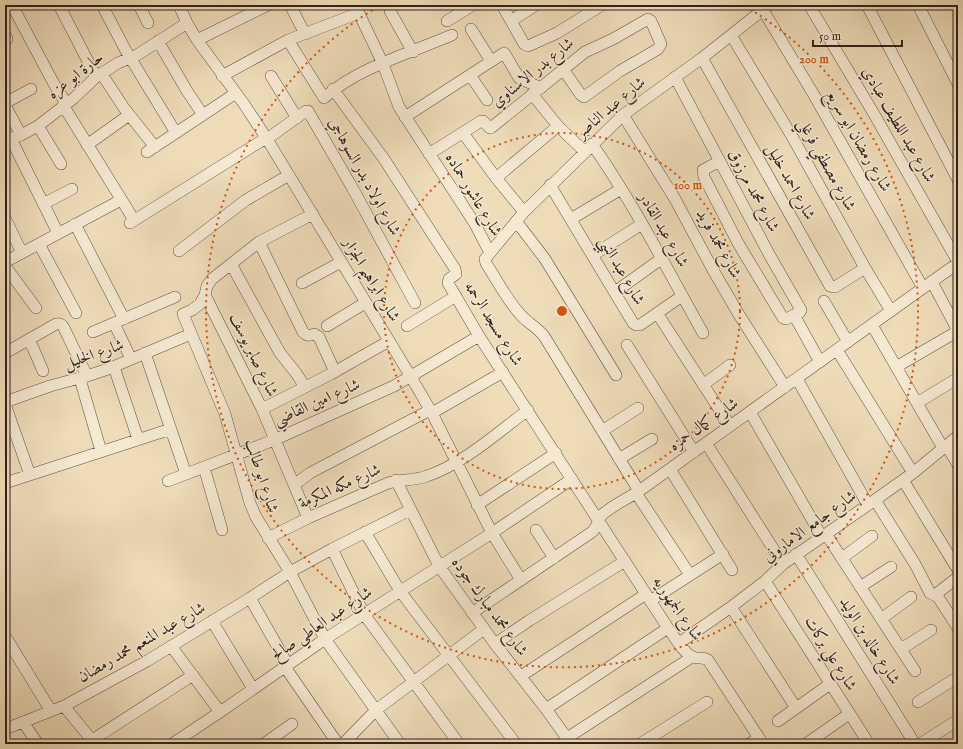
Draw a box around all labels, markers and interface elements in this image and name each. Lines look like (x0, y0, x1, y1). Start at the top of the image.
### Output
scale bar (813, 22, 902, 48)
text: 50 m (819, 29, 841, 44)
street label: شارع بدر الاسناوي (488, 34, 580, 114)
street label: حارة ابو عزه (44, 48, 108, 104)
text: 200 m (799, 52, 829, 67)
street label: شارع عبد اللطيف عبادي (855, 64, 939, 187)
street label: شارع عبد الناصر (570, 73, 651, 146)
street label: شارع رمضان ابو سريع (817, 86, 895, 198)
street label: شارع اولاد بدر السوهاجي (322, 115, 405, 240)
street label: شارع مصطفي فرغلي (789, 115, 860, 217)
street label: شارع احمد خليل (759, 140, 819, 225)
street label: شارع محمد مرزوق (721, 146, 783, 237)
street label: شارع عاشور حماده (438, 150, 506, 242)
text: 100 m (674, 178, 703, 193)
street label: شارع عبد القادر (631, 187, 693, 272)
street label: شارع محمد فريد (689, 206, 745, 283)
street label: شارع ابراهيم الجزار (333, 233, 404, 328)
street label: شارع عبد النبي (590, 233, 649, 311)
street label: شارع مسجد الرحمه (458, 278, 527, 371)
centre of rings (555, 304, 569, 318)
street label: شارع صابر يوسف (222, 310, 282, 401)
street label: شارع الخليل (61, 335, 127, 376)
street label: شارع امين القاضي (271, 375, 365, 435)
street label: شارع كمال حمزه (665, 394, 744, 458)
street label: شارع ابو طالب (238, 437, 282, 516)
street label: شارع مكه المكرمة (296, 460, 385, 516)
street label: شارع جامع الاماروني (759, 486, 863, 571)
street label: شارع محمد مبارك جوده (445, 554, 532, 661)
street label: شارع الجمهوريه (646, 573, 707, 646)
street label: شارع عبد العاطي صالح (268, 583, 379, 668)
street label: شارع خالد بن الوليد (832, 593, 904, 690)
street label: شارع عبد المنعم محمد رمضان (75, 598, 211, 691)
street label: شارع علي بركات (796, 613, 861, 697)

